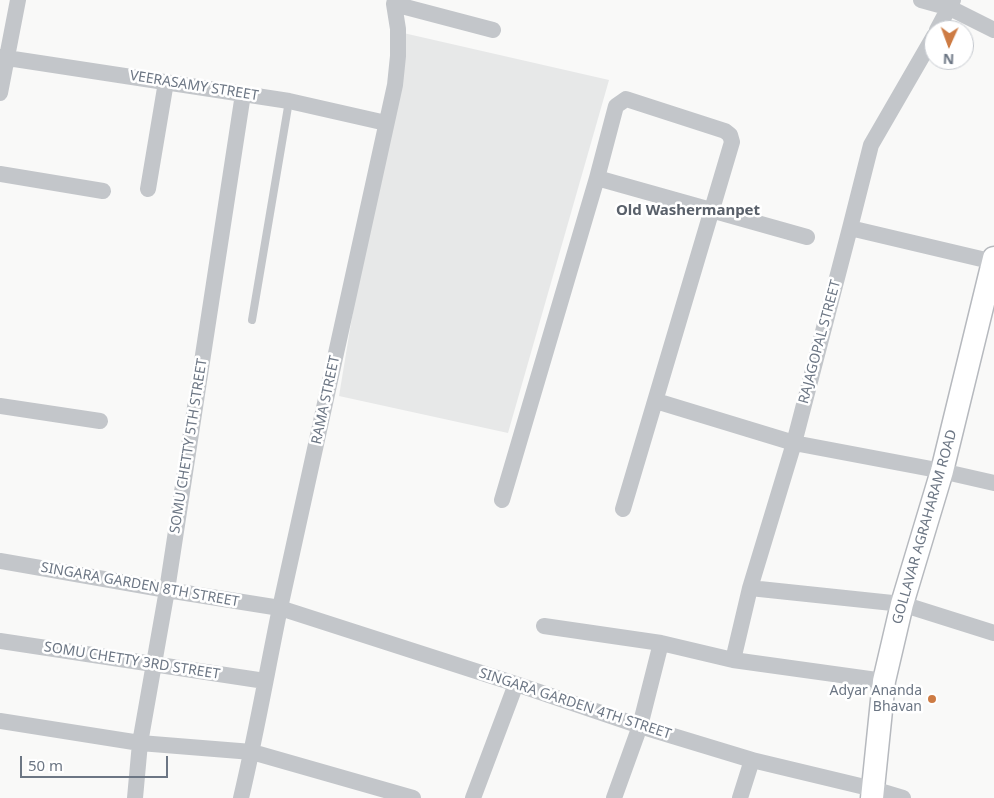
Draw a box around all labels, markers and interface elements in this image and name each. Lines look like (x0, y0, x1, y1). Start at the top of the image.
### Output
north arrow (924, 20, 974, 70)
text: N (942, 50, 955, 69)
street label: VEERASAMY STREET (128, 68, 260, 104)
district label: Old Washermanpet (616, 202, 760, 220)
street label: RAJAGOPAL STREET (795, 278, 845, 406)
street label: RAMA STREET (308, 354, 344, 446)
street label: SOMU CHETTY 5TH STREET (167, 357, 211, 535)
street label: GOLLAVAR AGRAHARAM ROAD (889, 428, 961, 626)
street label: SINGARA GARDEN 8TH STREET (40, 559, 240, 611)
street label: SOMU CHETTY 3RD STREET (43, 639, 221, 683)
street label: SINGARA GARDEN 4TH STREET (477, 665, 673, 743)
place label: Adyar Ananda Bhavan (829, 683, 922, 716)
marker: Adyar Ananda Bhavan (926, 693, 938, 705)
scale bar (22, 746, 170, 778)
text: 50 m (28, 755, 63, 775)

